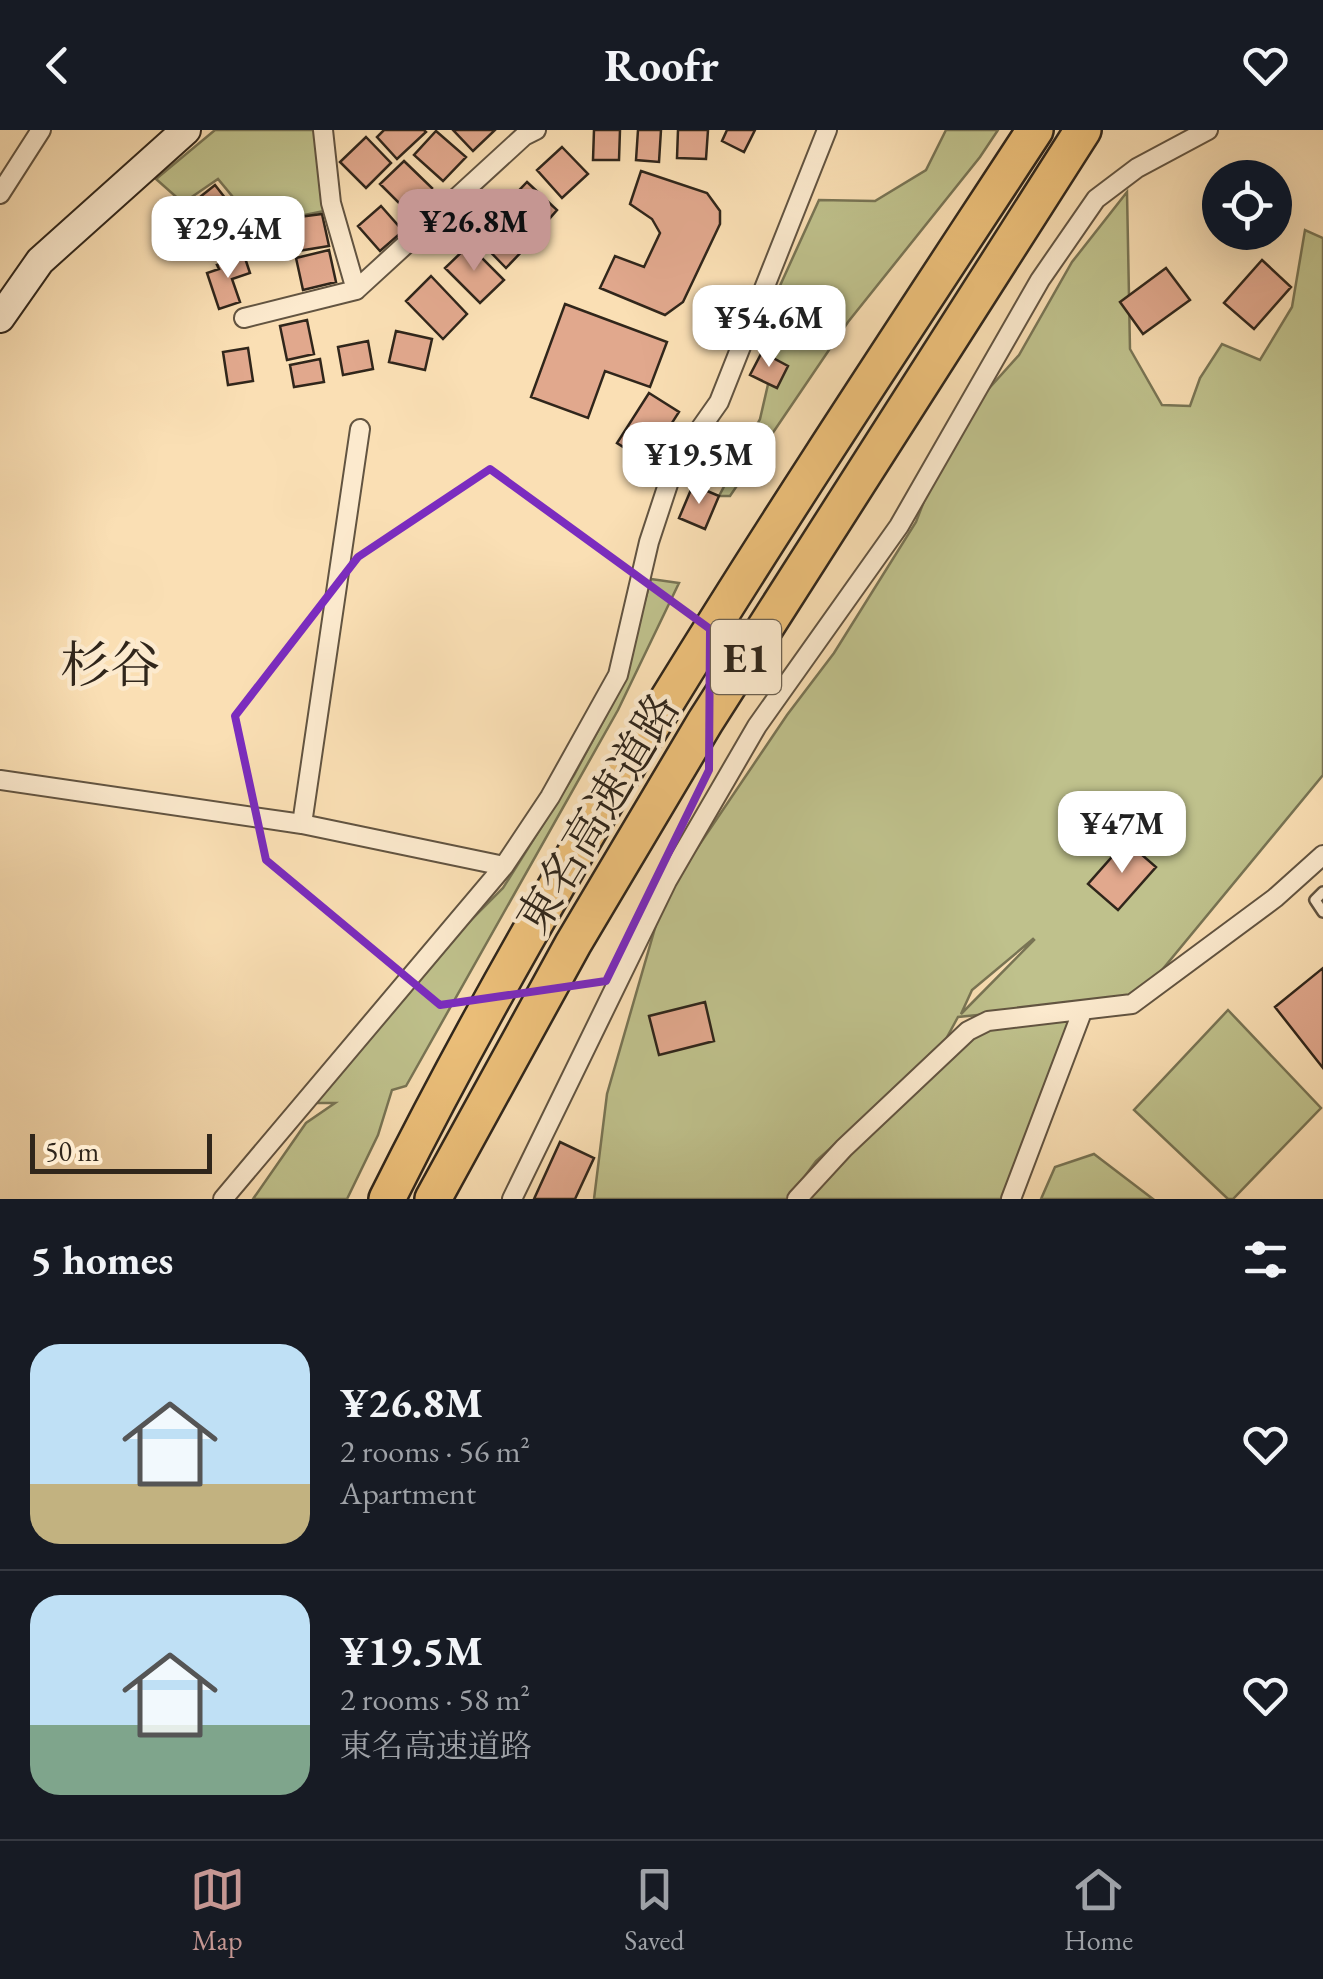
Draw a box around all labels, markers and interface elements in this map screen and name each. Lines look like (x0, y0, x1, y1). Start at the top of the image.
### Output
text: Roofr (604, 36, 719, 94)
icon: back (30, 38, 85, 93)
icon: heart (1238, 38, 1293, 93)
map controls (1202, 160, 1292, 250)
button: locate (1202, 160, 1292, 250)
pin: ¥26.8M (393, 189, 555, 274)
pin: ¥29.4M (147, 196, 309, 281)
text: ¥26.8M (420, 200, 528, 242)
text: ¥29.4M (174, 207, 282, 249)
pin: ¥54.6M (688, 285, 850, 370)
text: ¥54.6M (715, 296, 823, 338)
pin: ¥19.5M (618, 422, 780, 507)
text: ¥19.5M (645, 433, 753, 475)
road number: E1 (711, 620, 781, 694)
district label: 杉谷 (60, 632, 160, 697)
street label: 東名高速道路 (503, 682, 691, 944)
pin: ¥47M (1063, 791, 1181, 876)
text: ¥47M (1080, 802, 1164, 844)
scale bar (30, 1129, 212, 1174)
text: 50 m (45, 1133, 99, 1169)
text: 5 homes (30, 1232, 173, 1287)
icon: filters (1238, 1232, 1293, 1287)
text: ¥26.8M (340, 1375, 483, 1430)
icon: home (110, 1384, 230, 1504)
icon: heart (1238, 1417, 1293, 1472)
text: 2 rooms · 56 m² (340, 1430, 530, 1472)
text: Apartment (340, 1472, 476, 1514)
text: ¥19.5M (340, 1623, 483, 1678)
icon: home (110, 1635, 230, 1755)
icon: heart (1238, 1668, 1293, 1723)
text: 2 rooms · 58 m² (340, 1678, 530, 1720)
text: 東名高速道路 (340, 1725, 532, 1767)
tab: Map (190, 1862, 245, 1958)
tab: Saved (624, 1862, 684, 1958)
tab: Home (1064, 1862, 1133, 1958)

